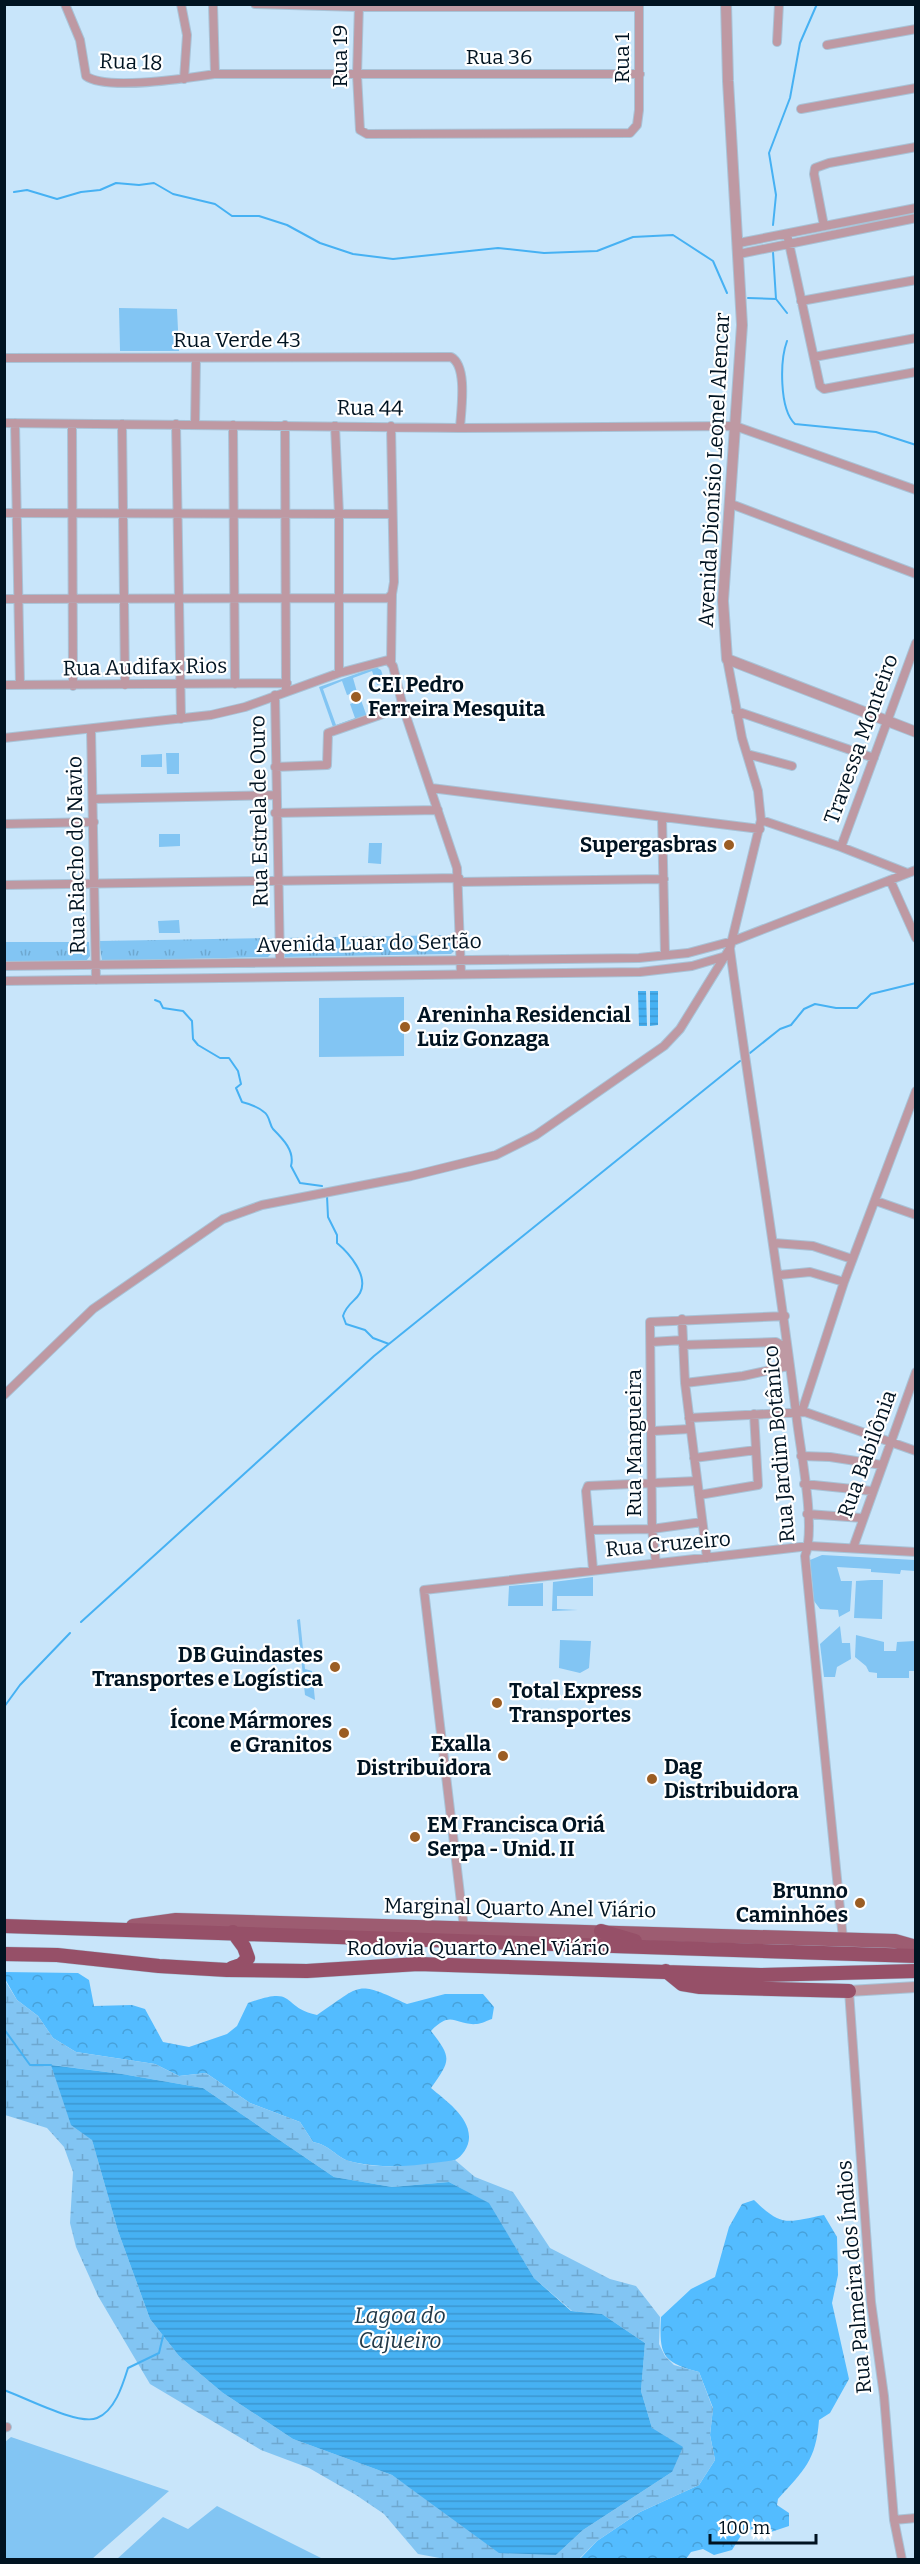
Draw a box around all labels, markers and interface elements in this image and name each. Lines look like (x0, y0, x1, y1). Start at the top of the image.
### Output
street label: Rua 19 (327, 24, 353, 88)
street label: Rua 1 (609, 32, 635, 83)
street label: Rua 36 (466, 44, 532, 70)
street label: Rua 18 (99, 48, 163, 76)
street label: Avenida Dionísio Leonel Alencar (693, 312, 735, 628)
street label: Rua Verde 43 (173, 327, 301, 353)
street label: Rua 44 (336, 394, 404, 422)
street label: Travessa Monteiro (818, 650, 904, 828)
street label: Rua Audifax Rios (63, 653, 227, 681)
place label: CEI Pedro Ferreira Mesquita (368, 672, 545, 722)
marker: CEI Pedro Ferreira Mesquita (349, 690, 363, 704)
street label: Rua Estrela de Ouro (244, 715, 274, 907)
street label: Rua Riacho do Navio (61, 756, 91, 954)
place label: Supergasbras (580, 832, 717, 858)
marker: Supergasbras (722, 838, 736, 852)
street label: Avenida Luar do Sertão (256, 928, 482, 958)
place label: Areninha Residencial Luiz Gonzaga (417, 1002, 631, 1052)
marker: Areninha Residencial Luiz Gonzaga (398, 1020, 412, 1034)
street label: Rua Jardim Botânico (757, 1344, 801, 1544)
street label: Rua Mangueira (621, 1369, 647, 1517)
street label: Rua Babilônia (832, 1386, 902, 1521)
street label: Rua Cruzeiro (604, 1526, 732, 1562)
place label: DB Guindastes Transportes e Logística (92, 1642, 323, 1692)
marker: DB Guindastes Transportes e Logística (328, 1660, 342, 1674)
place label: Total Express Transportes (509, 1678, 642, 1728)
marker: Total Express Transportes (490, 1696, 504, 1710)
place label: Ícone Mármores e Granitos (170, 1707, 332, 1758)
marker: Ícone Mármores e Granitos (337, 1726, 351, 1740)
place label: Exalla Distribuidora (356, 1731, 491, 1781)
marker: Exalla Distribuidora (496, 1749, 510, 1763)
place label: Dag Distribuidora (664, 1754, 799, 1804)
marker: Dag Distribuidora (645, 1772, 659, 1786)
place label: EM Francisca Oriá Serpa - Unid. II (427, 1812, 605, 1862)
marker: EM Francisca Oriá Serpa - Unid. II (408, 1830, 422, 1844)
place label: Brunno Caminhões (736, 1878, 848, 1928)
street label: Marginal Quarto Anel Viário (384, 1893, 656, 1923)
marker: Brunno Caminhões (853, 1896, 867, 1910)
street label: Rodovia Quarto Anel Viário (346, 1935, 610, 1961)
street label: Rua Palmeira dos Índios (831, 2159, 877, 2395)
water label: Lagoa do Cajueiro (354, 2302, 446, 2354)
scale bar (710, 2507, 816, 2545)
text: 100 m (719, 2517, 770, 2539)

